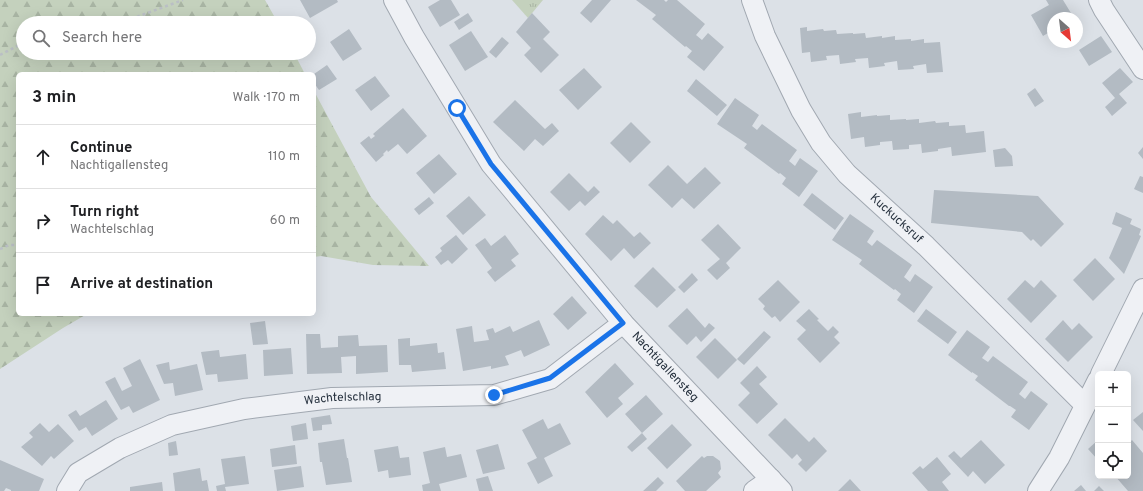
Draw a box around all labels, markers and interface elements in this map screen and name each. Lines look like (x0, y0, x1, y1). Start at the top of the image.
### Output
north arrow (1047, 12, 1083, 48)
search box (16, 16, 316, 60)
icon: search (30, 27, 52, 49)
text: Search here (62, 29, 142, 48)
text: 3 min (32, 87, 76, 109)
text: Walk · 170 m (233, 90, 300, 106)
route start (448, 99, 466, 117)
text: Continue (70, 139, 132, 158)
icon: ahead (32, 146, 54, 168)
text: 110 m (268, 149, 300, 165)
text: Nachtigallensteg (70, 158, 168, 174)
street label: Kuckucksruf (866, 190, 926, 247)
text: Turn right (70, 203, 139, 222)
icon: right (32, 210, 54, 232)
text: 60 m (270, 213, 300, 229)
text: Wachtelschlag (70, 222, 154, 238)
icon: arrive (32, 274, 54, 296)
text: Arrive at destination (70, 275, 213, 294)
street label: Nachtigallensteg (628, 329, 702, 406)
map controls (1095, 371, 1131, 479)
button: + (1095, 371, 1131, 407)
route end (485, 386, 503, 404)
street label: Wachtelschlag (303, 389, 382, 409)
button: − (1095, 407, 1131, 443)
button: locate (1095, 443, 1131, 479)

